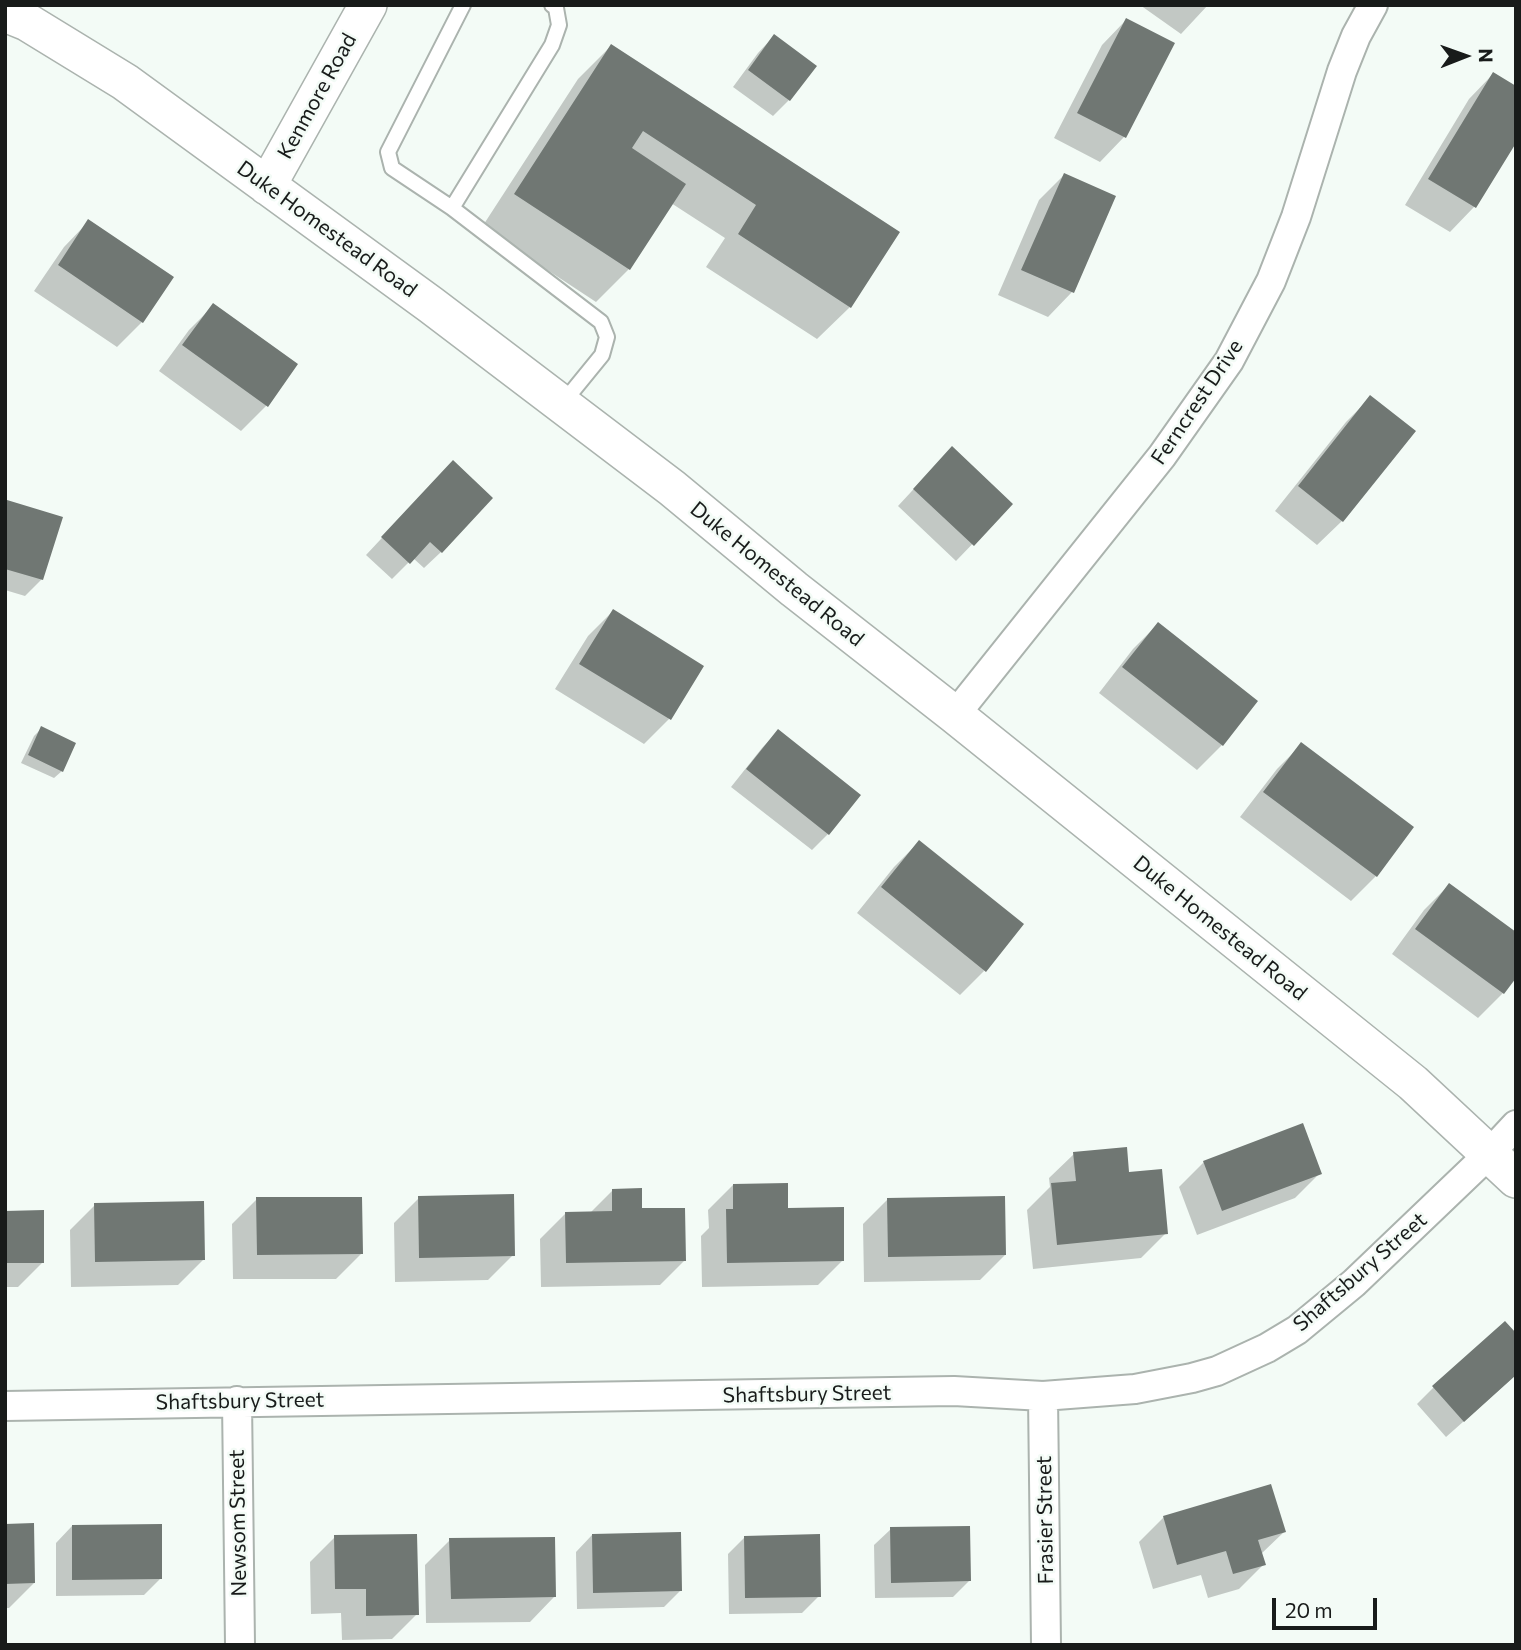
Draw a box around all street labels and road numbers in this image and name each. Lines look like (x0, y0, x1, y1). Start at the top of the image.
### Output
street label: Kenmore Road (272, 29, 362, 163)
street label: Duke Homestead Road (232, 155, 422, 303)
street label: Ferncrest Drive (1146, 335, 1248, 469)
street label: Duke Homestead Road (685, 496, 869, 652)
street label: Duke Homestead Road (1128, 850, 1312, 1006)
street label: Shaftsbury Street (1288, 1207, 1432, 1337)
street label: Shaftsbury Street (723, 1380, 891, 1408)
street label: Shaftsbury Street (156, 1387, 324, 1415)
street label: Newsom Street (224, 1449, 252, 1597)
street label: Frasier Street (1031, 1455, 1059, 1585)

